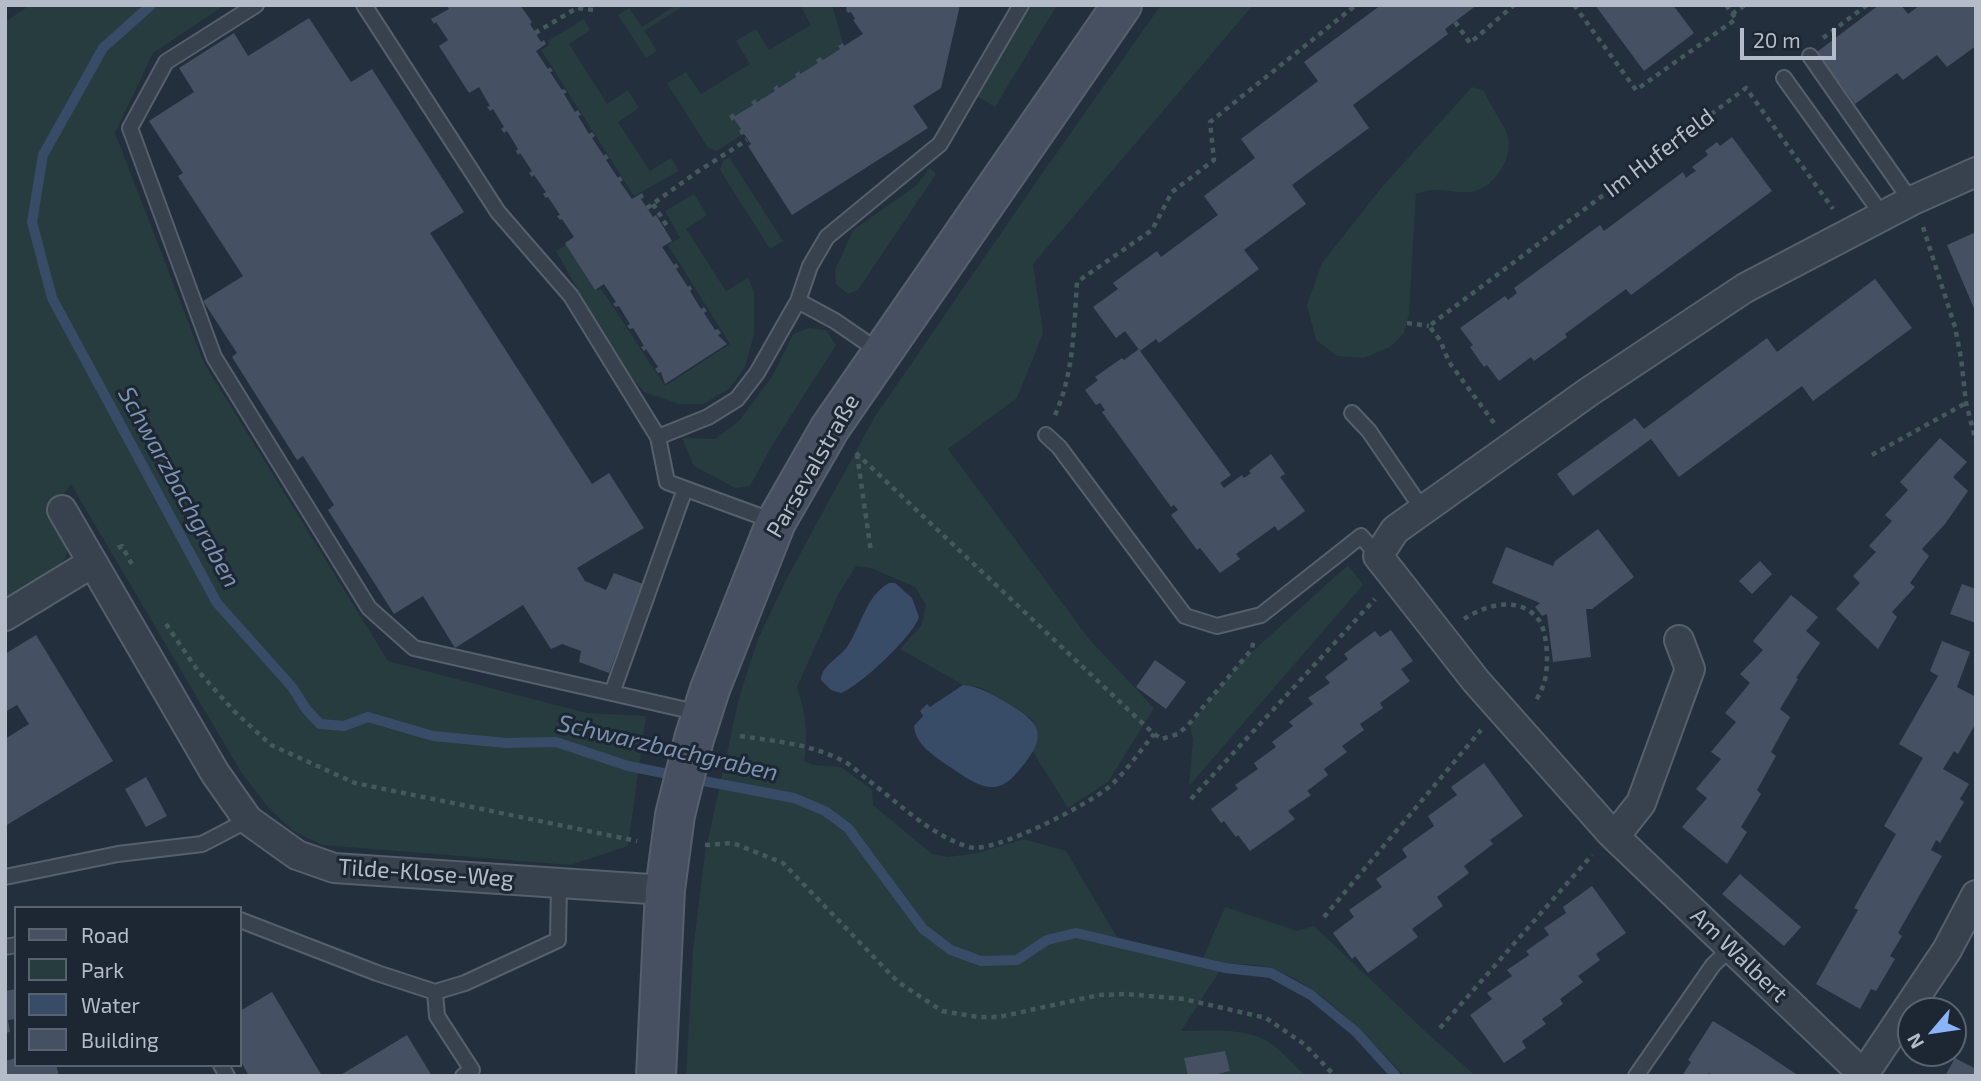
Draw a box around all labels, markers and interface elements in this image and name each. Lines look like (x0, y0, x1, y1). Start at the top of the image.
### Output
scale bar (1743, 14, 1839, 58)
text: 20 m (1753, 27, 1801, 52)
street label: Im Huferfeld (1598, 103, 1720, 203)
water label: Schwarzbachgraben (112, 382, 246, 592)
street label: Parsevalstraße (761, 389, 865, 543)
water label: Schwarzbachgraben (555, 709, 781, 787)
street label: Tilde-Klose-Weg (337, 853, 515, 893)
street label: Am Walbert (1685, 902, 1793, 1008)
legend (14, 906, 242, 1067)
text: Road (81, 922, 129, 947)
text: Park (81, 957, 124, 982)
text: Water (81, 992, 140, 1017)
north arrow (1897, 997, 1967, 1067)
text: Building (81, 1027, 159, 1052)
text: N (1902, 1030, 1928, 1053)

